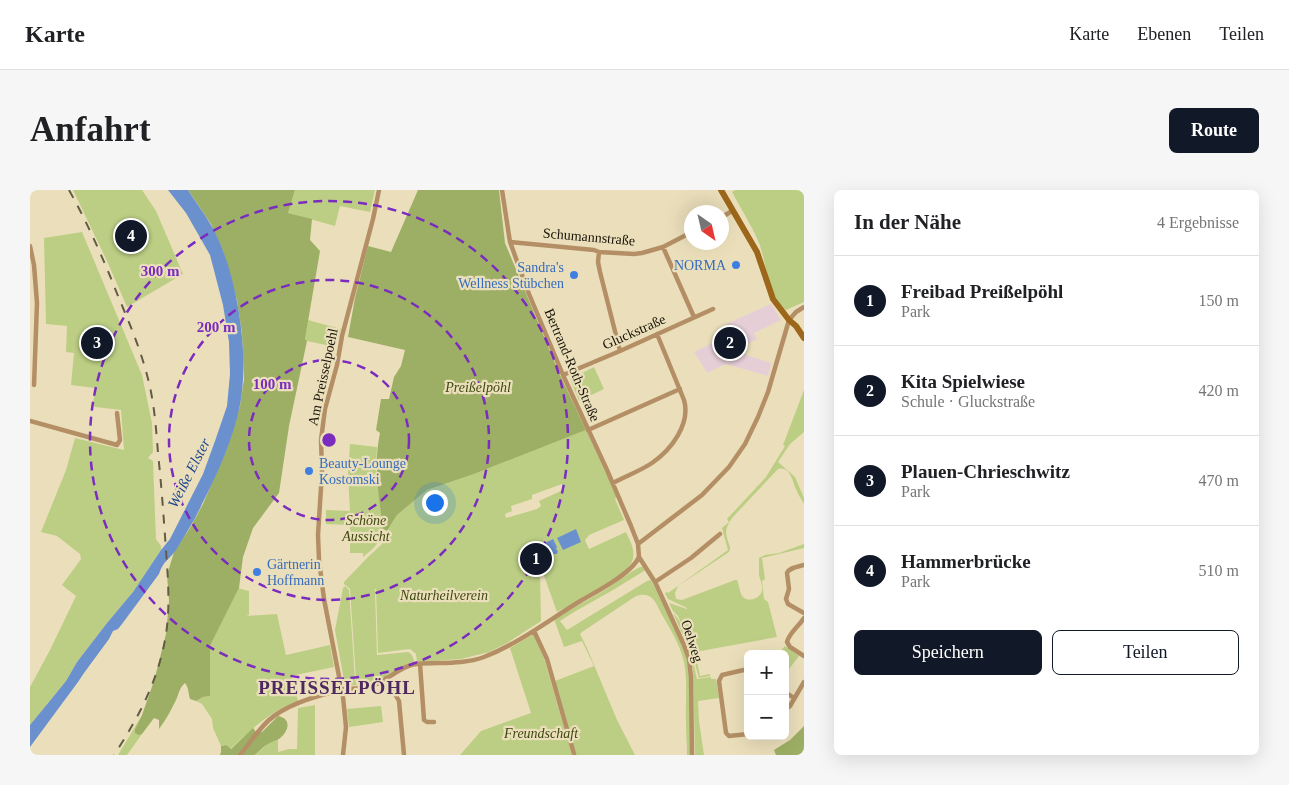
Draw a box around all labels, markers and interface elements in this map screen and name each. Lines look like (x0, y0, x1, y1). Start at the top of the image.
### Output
text: Karte (25, 21, 85, 47)
text: Karte (1069, 24, 1109, 44)
text: Ebenen (1137, 24, 1191, 44)
text: Teilen (1219, 24, 1264, 44)
button: Route (1169, 108, 1259, 153)
text: Anfahrt (30, 110, 151, 149)
north arrow (684, 205, 729, 250)
text: In der Nähe (854, 210, 961, 234)
text: 4 Ergebnisse (1157, 214, 1239, 231)
pin: 4 (115, 217, 147, 255)
street label: Schumannstraße (542, 225, 636, 249)
place label: NORMA (674, 258, 727, 273)
marker: NORMA (730, 259, 742, 271)
place label: Sandra's Wellness Stübchen (458, 260, 564, 291)
text: 300 m (141, 263, 180, 279)
marker: Sandra's Wellness Stübchen (568, 269, 580, 281)
text: Freibad Preißelpöhl (901, 281, 1063, 302)
text: 1 (866, 292, 874, 309)
text: 150 m (1199, 292, 1239, 309)
text: Park (901, 303, 930, 320)
street label: Bertrand-Roth-Straße (541, 306, 603, 424)
street label: Gluckstraße (600, 311, 668, 353)
text: 200 m (197, 319, 236, 335)
pin: 3 (81, 324, 113, 362)
pin: 2 (714, 324, 746, 362)
street label: Am Preisselpoehl (305, 327, 341, 427)
text: Kita Spielwiese (901, 371, 1025, 392)
text: 100 m (253, 376, 292, 392)
park label: Preißelpöhl (444, 380, 511, 395)
text: 2 (866, 382, 874, 399)
text: 420 m (1199, 382, 1239, 399)
text: Schule · Gluckstraße (901, 393, 1035, 410)
centre of rings (320, 431, 338, 449)
water label: Weiße Elster (165, 436, 213, 510)
place label: Beauty-Lounge Kostomski (319, 456, 406, 487)
text: Plauen-Chrieschwitz (901, 461, 1070, 482)
marker: Beauty-Lounge Kostomski (303, 465, 315, 477)
text: 3 (866, 472, 874, 489)
text: 470 m (1199, 472, 1239, 489)
text: Park (901, 483, 930, 500)
your location (422, 490, 448, 516)
park label: Schöne Aussicht (341, 513, 391, 544)
pin: 1 (520, 540, 552, 578)
text: Hammerbrücke (901, 551, 1031, 572)
place label: Gärtnerin Hoffmann (267, 557, 324, 588)
text: 4 (866, 562, 874, 579)
text: 510 m (1199, 562, 1239, 579)
marker: Gärtnerin Hoffmann (251, 566, 263, 578)
text: Park (901, 573, 930, 590)
park label: Naturheilverein (399, 588, 488, 603)
street label: Oelweg (678, 618, 706, 664)
button: Speichern (854, 630, 1042, 675)
button: Teilen (1052, 630, 1239, 675)
map controls (744, 650, 789, 740)
button: + (744, 650, 789, 695)
district label: PREISSELPÖHL (258, 677, 416, 698)
button: − (744, 695, 789, 740)
park label: Freundschaft (503, 726, 579, 741)

